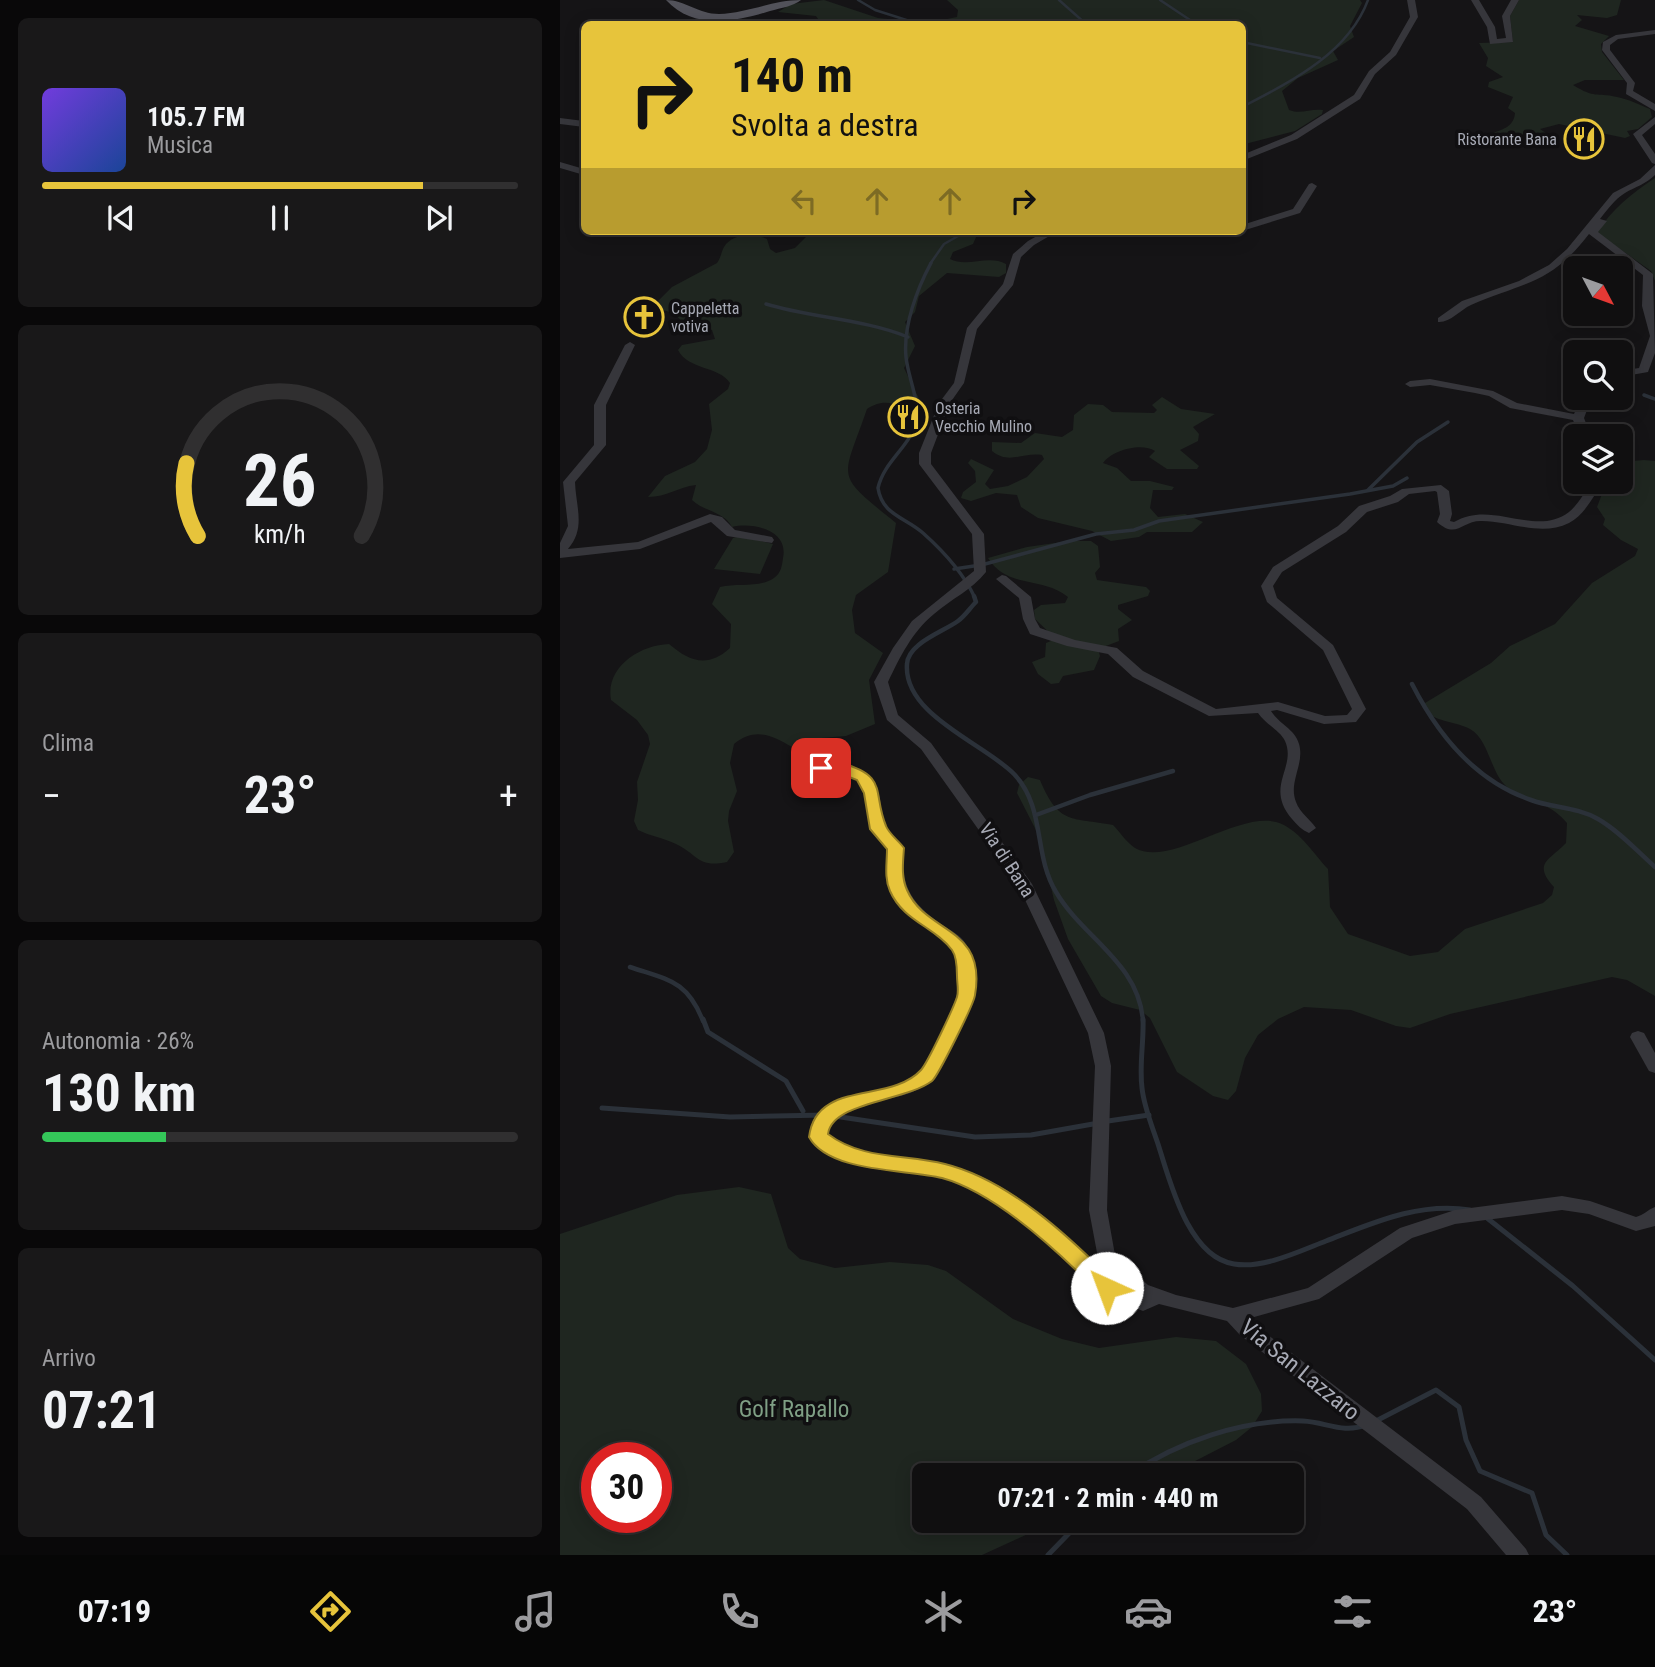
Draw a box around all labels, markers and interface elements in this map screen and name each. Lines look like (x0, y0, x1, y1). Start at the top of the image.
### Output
text: 140 m (731, 47, 853, 104)
icon: right (616, 49, 707, 140)
text: 105.7 FM (147, 102, 245, 132)
text: Svolta a destra (731, 106, 919, 144)
restaurant icon: Ristorante Bana (1563, 118, 1605, 160)
place label: Ristorante Bana (1457, 130, 1557, 149)
text: Musica (147, 132, 213, 159)
icon: left (785, 182, 823, 220)
icon: ahead (858, 182, 896, 220)
icon: ahead (931, 182, 969, 220)
icon: right (1004, 182, 1042, 220)
icon: previous (102, 199, 140, 237)
icon: pause (261, 199, 299, 237)
icon: next (420, 199, 458, 237)
north arrow (1563, 256, 1633, 326)
map controls (1563, 256, 1633, 494)
church icon: Cappeletta votiva (623, 296, 665, 338)
place label: Cappeletta votiva (671, 299, 739, 336)
button: search (1563, 340, 1633, 410)
restaurant icon: Osteria Vecchio Mulino (887, 396, 929, 438)
place label: Osteria Vecchio Mulino (935, 399, 1032, 436)
button: layers (1563, 424, 1633, 494)
text: 26 (243, 439, 317, 525)
text: km/h (254, 520, 306, 549)
text: Clima (42, 730, 94, 757)
pin (791, 738, 851, 798)
icon: arrive (802, 749, 840, 787)
text: 23° (244, 765, 316, 826)
text: − (42, 774, 61, 818)
text: + (499, 774, 518, 818)
street label: Via di Bana (974, 818, 1040, 902)
text: Autonomia · 26% (42, 1028, 194, 1055)
text: 130 km (42, 1063, 196, 1124)
position arrow (1070, 1251, 1144, 1325)
street label: Via San Lazzaro (1235, 1314, 1365, 1426)
text: Arrivo (42, 1345, 96, 1372)
text: 07:21 (42, 1380, 161, 1441)
park label: Golf Rapallo (739, 1396, 849, 1423)
speed limit sign: 30 (581, 1442, 672, 1533)
text: 07:21 · 2 min · 440 m (998, 1483, 1218, 1513)
icon: directions (306, 1587, 355, 1636)
icon: music (511, 1587, 560, 1636)
icon: phone (715, 1587, 764, 1636)
icon: climate (919, 1587, 968, 1636)
icon: car (1124, 1587, 1173, 1636)
icon: filters (1328, 1587, 1377, 1636)
text: 07:19 (78, 1592, 151, 1630)
text: 23° (1533, 1592, 1577, 1630)

